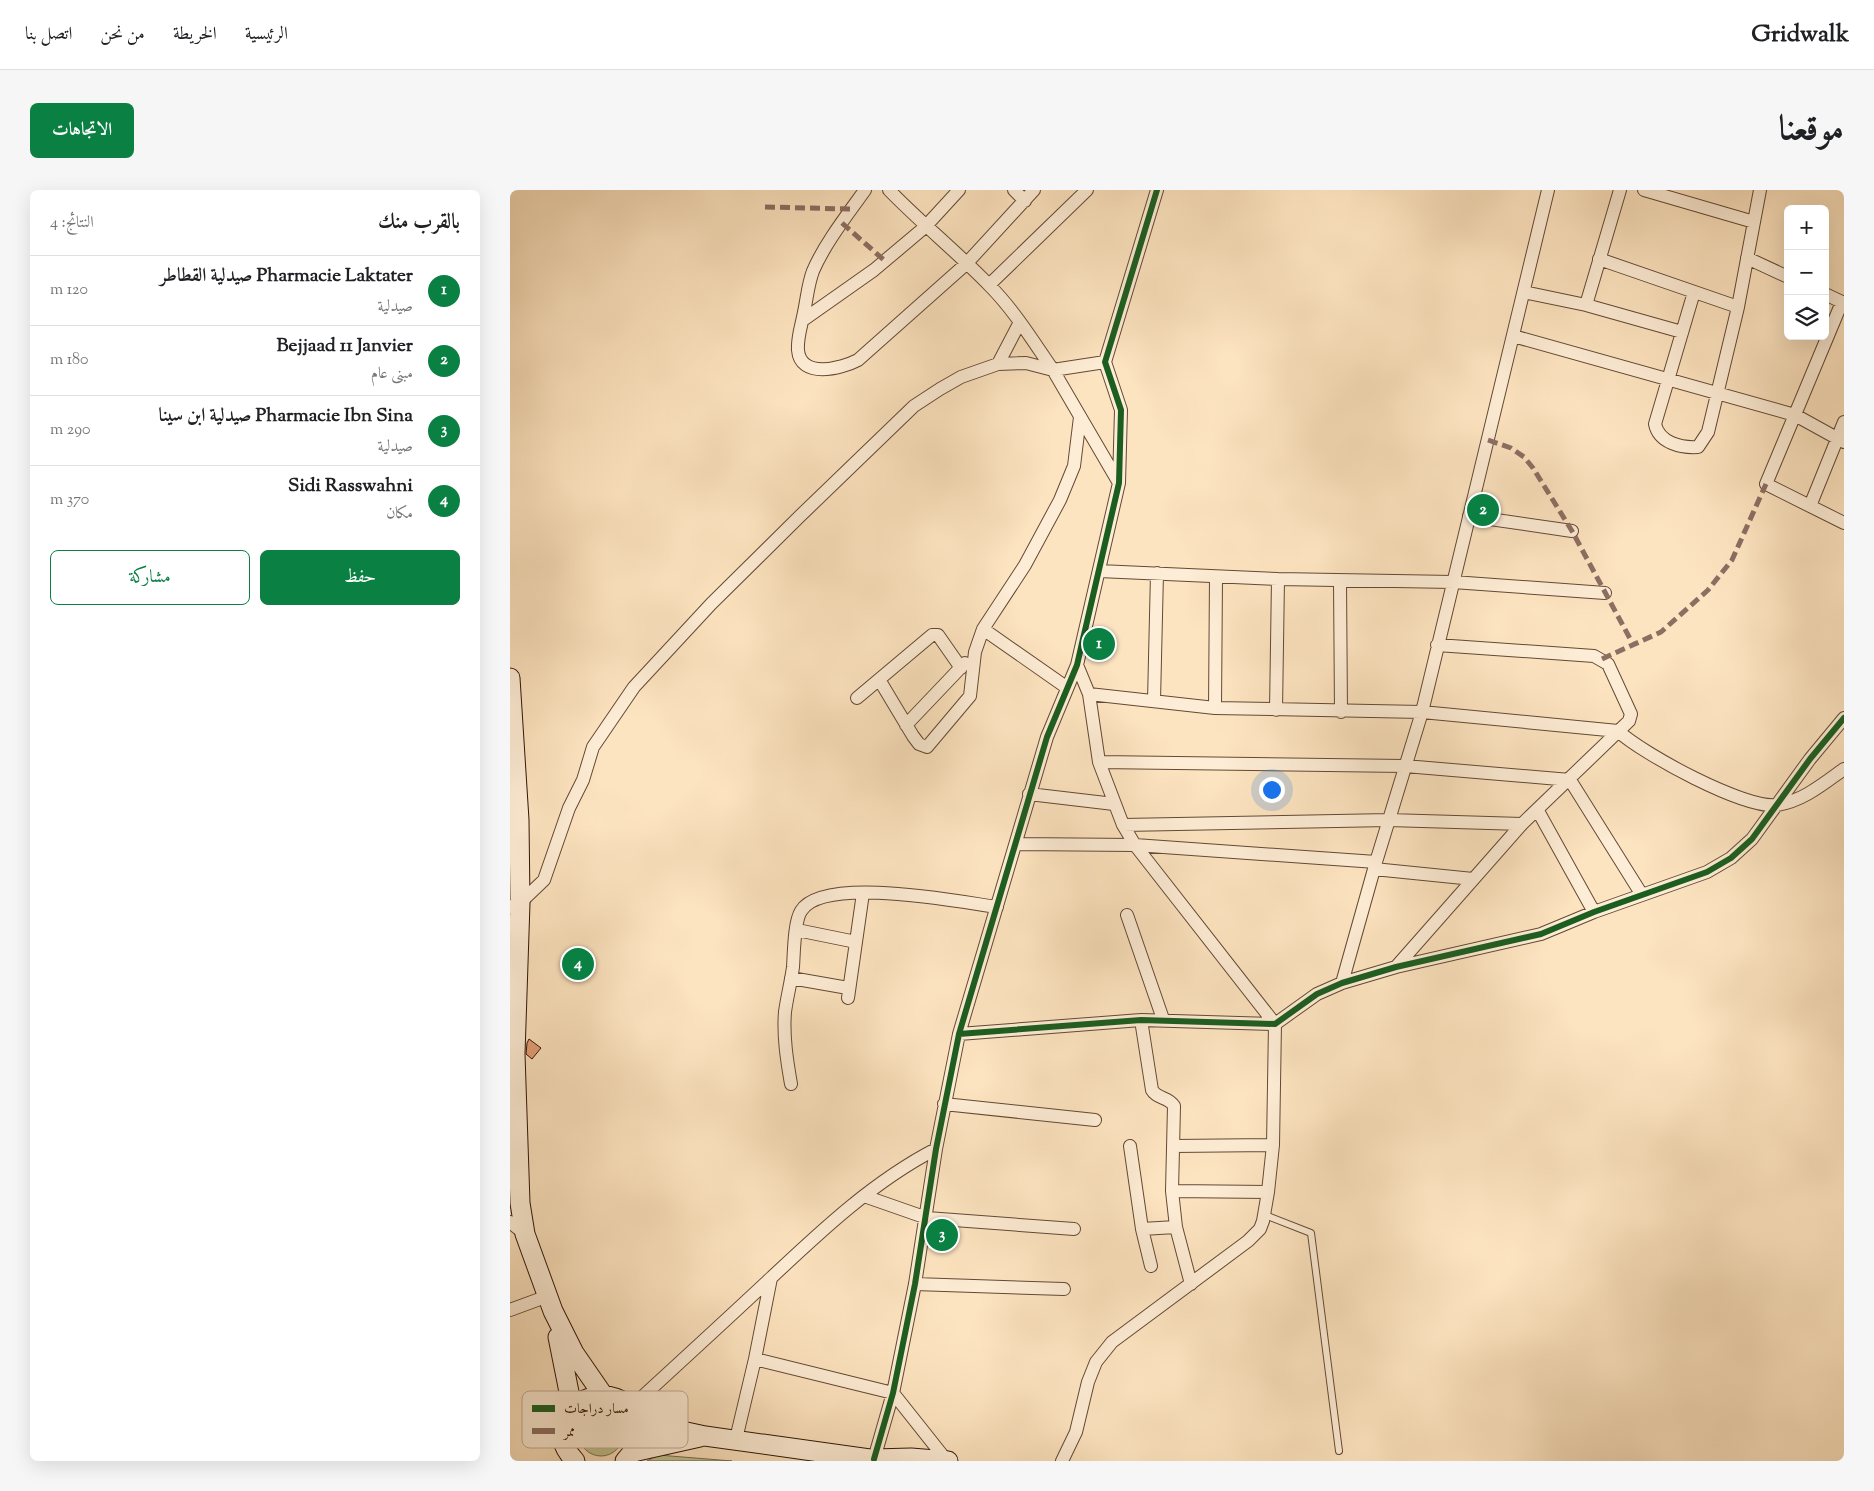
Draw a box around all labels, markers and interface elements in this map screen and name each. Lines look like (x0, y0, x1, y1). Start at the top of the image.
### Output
text: Gridwalk (1751, 18, 1849, 52)
text: اتصل بنا (25, 22, 72, 48)
text: من نحن (100, 22, 145, 48)
text: الخريطة (173, 22, 217, 48)
text: الرئيسية (245, 22, 288, 48)
button: الاتجاهات (30, 103, 134, 158)
text: موقعنا (1779, 105, 1844, 156)
map controls (1784, 205, 1829, 340)
button: + (1784, 205, 1829, 250)
text: بالقرب منك (378, 208, 460, 238)
text: النتائج: 4 (50, 212, 94, 235)
button: − (1784, 250, 1829, 295)
text: Pharmacie Laktater صيدلية القطاطر (160, 263, 413, 290)
text: 120 m (50, 279, 88, 302)
text: 1 (441, 279, 447, 302)
button: layers (1784, 295, 1829, 340)
text: صيدلية (378, 296, 413, 319)
text: Bejjaad 11 Janvier (277, 333, 413, 360)
text: 180 m (50, 349, 89, 372)
text: 2 (440, 349, 448, 372)
text: مبنى عام (371, 363, 413, 386)
text: Pharmacie Ibn Sina صيدلية ابن سينا (159, 403, 413, 430)
text: 290 m (50, 419, 90, 442)
text: 3 (441, 419, 447, 442)
text: صيدلية (378, 436, 413, 459)
text: Sidi Rasswahni (288, 473, 413, 500)
text: 370 m (50, 489, 89, 512)
text: 4 (440, 489, 448, 512)
pin: 2 (1467, 491, 1499, 529)
text: مكان (386, 503, 413, 526)
button: مشاركة (50, 550, 250, 605)
button: حفظ (260, 550, 460, 605)
pin: 1 (1083, 625, 1115, 663)
your location (1259, 777, 1285, 803)
pin: 4 (562, 945, 594, 983)
pin: 3 (926, 1216, 958, 1254)
legend (522, 1391, 688, 1448)
text: مسار دراجات (564, 1400, 629, 1420)
text: ممر (562, 1423, 575, 1443)

